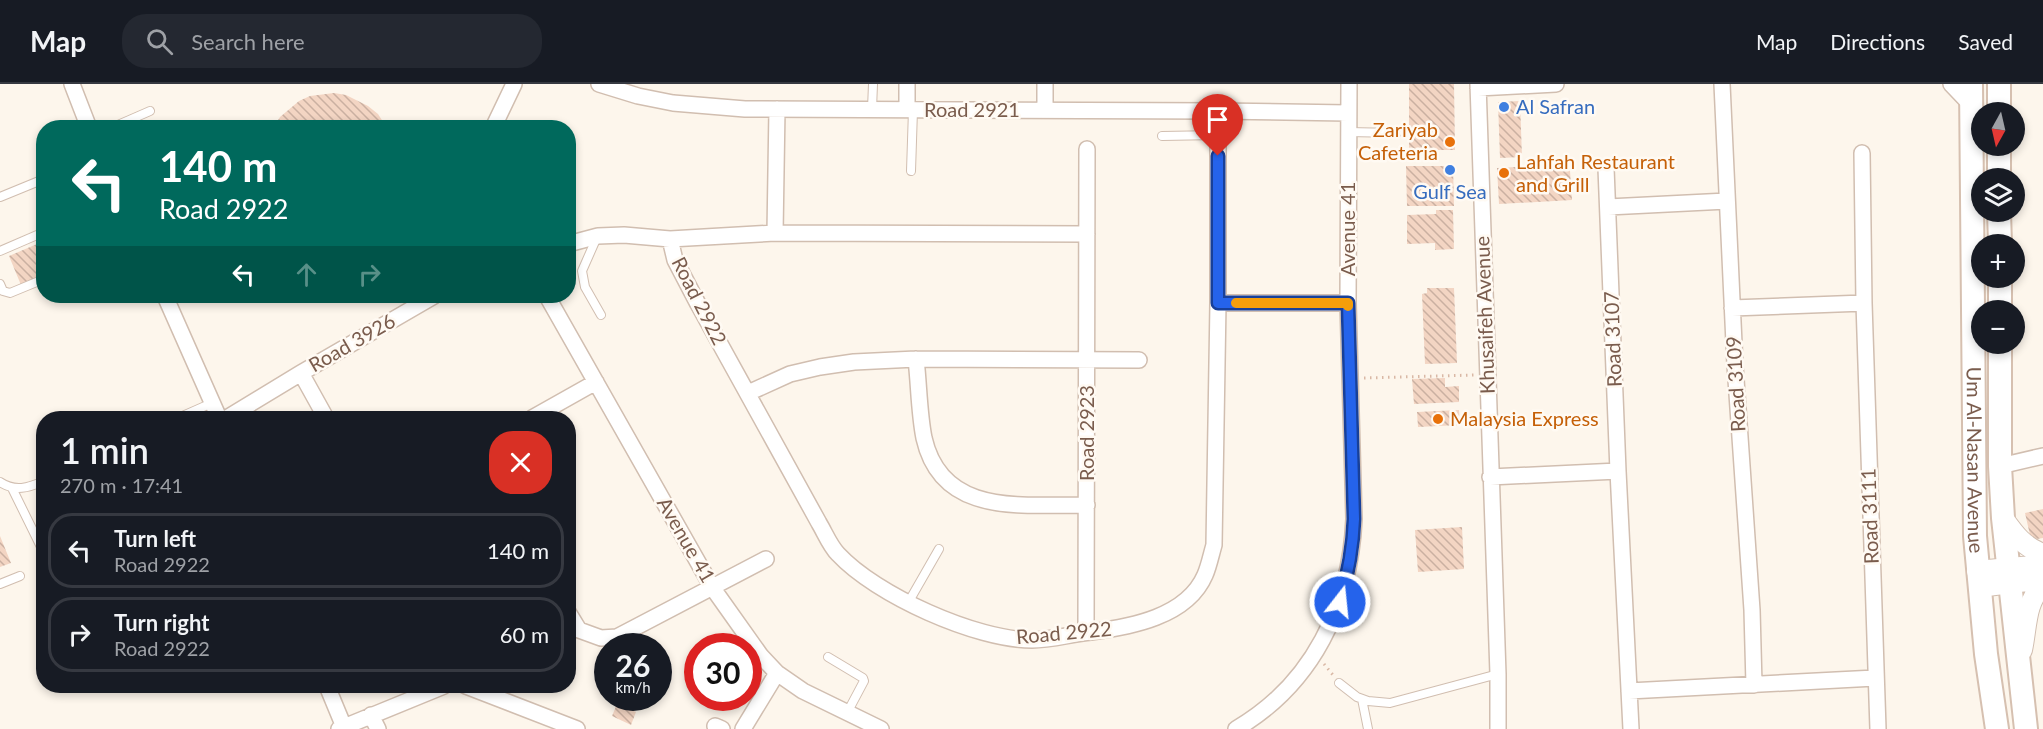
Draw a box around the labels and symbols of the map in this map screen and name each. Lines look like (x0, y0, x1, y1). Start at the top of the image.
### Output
pin (1192, 94, 1243, 156)
place label: Al Safran (1516, 94, 1595, 118)
street label: Road 2921 (924, 97, 1020, 121)
marker: Al Safran (1497, 100, 1511, 114)
north arrow (1971, 102, 2025, 156)
place label: Zariyab Cafeteria (1358, 117, 1438, 164)
marker: Zariyab Cafeteria (1443, 135, 1457, 149)
place label: Lahfah Restaurant and Grill (1516, 149, 1675, 196)
marker: Gulf Sea (1443, 163, 1457, 177)
marker: Lahfah Restaurant and Grill (1497, 166, 1511, 180)
place label: Gulf Sea (1413, 179, 1487, 203)
street label: Avenue 41 (1335, 182, 1359, 276)
street label: Khusaifeh Avenue (1469, 236, 1499, 394)
street label: Road 2922 (667, 252, 732, 349)
street label: Road 3107 (1598, 291, 1626, 387)
street label: Road 3926 (304, 308, 399, 376)
street label: Road 3109 (1721, 336, 1749, 433)
street label: Um Al-Nasan Avenue (1963, 367, 1990, 554)
street label: Road 2923 (1074, 385, 1098, 481)
place label: Malaysia Express (1450, 406, 1599, 430)
marker: Malaysia Express (1431, 412, 1445, 426)
street label: Road 3111 (1855, 468, 1883, 564)
street label: Avenue 41 (653, 493, 721, 586)
position arrow (1308, 570, 1372, 634)
street label: Road 2922 (1015, 616, 1113, 648)
speed limit sign: 30 (684, 633, 762, 711)

